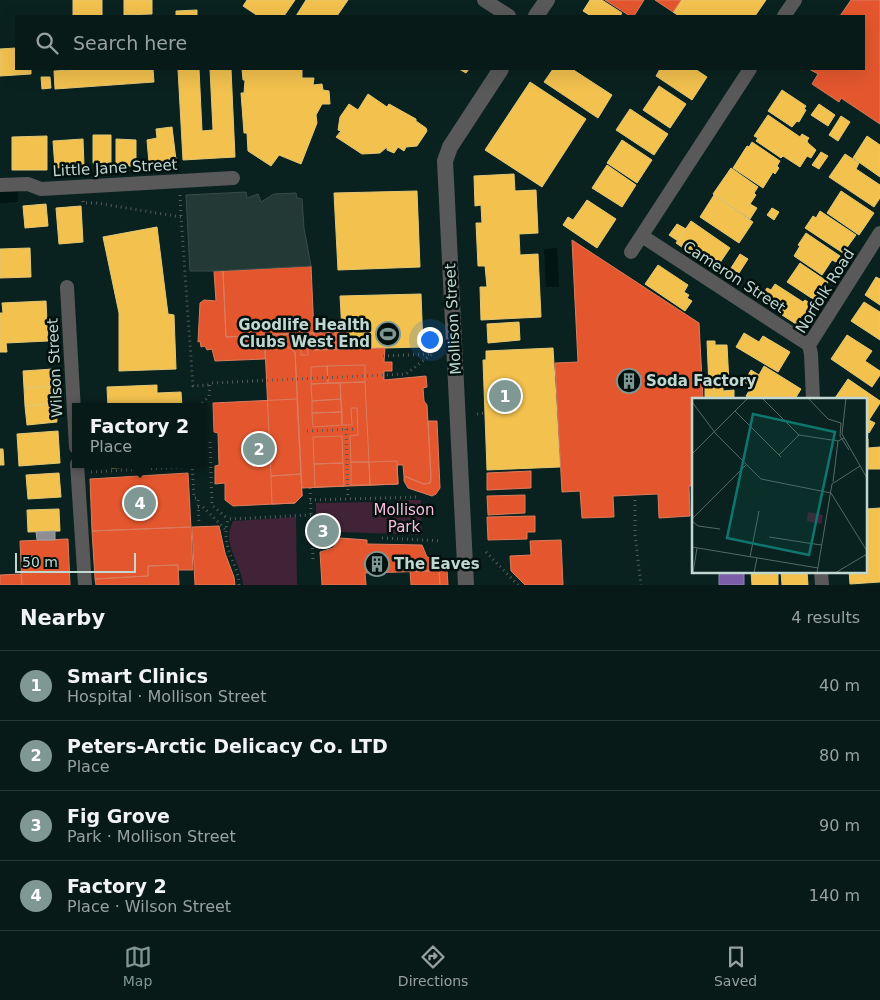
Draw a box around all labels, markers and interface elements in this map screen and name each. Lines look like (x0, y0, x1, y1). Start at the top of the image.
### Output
search box (15, 15, 865, 70)
icon: search (33, 29, 61, 57)
text: Search here (73, 32, 187, 54)
street label: Little Jane Street (52, 156, 178, 180)
street label: Cameron Street (679, 237, 789, 317)
street label: Norfolk Road (792, 245, 858, 337)
street label: Mollison Street (441, 263, 465, 375)
place label: Goodlife Health Clubs West End (238, 316, 370, 351)
street label: Wilson Street (43, 318, 67, 418)
sports icon: Goodlife Health Clubs West End (375, 321, 401, 347)
your location (417, 327, 443, 353)
building icon: Soda Factory (616, 368, 642, 394)
place label: Soda Factory (646, 372, 756, 390)
pin: 1 (489, 377, 521, 415)
inset map (692, 398, 868, 572)
popup (72, 403, 207, 468)
text: Factory 2 (90, 415, 189, 437)
pin: 2 (243, 430, 275, 468)
text: Place (90, 437, 132, 456)
pin: 4 (124, 484, 156, 522)
park label: Mollison Park (373, 501, 435, 536)
pin: 3 (307, 512, 339, 550)
scale bar (15, 550, 136, 573)
building icon: The Eaves (364, 551, 390, 577)
text: 50 m (22, 554, 58, 570)
place label: The Eaves (394, 555, 480, 573)
text: Nearby (20, 606, 105, 630)
text: 4 results (791, 608, 860, 627)
text: Smart Clinics (67, 665, 208, 687)
text: 1 (30, 676, 42, 695)
text: 40 m (819, 676, 860, 695)
text: Hospital · Mollison Street (67, 687, 266, 706)
text: Peters-Arctic Delicacy Co. LTD (67, 735, 388, 757)
text: 2 (30, 746, 42, 765)
text: 80 m (819, 746, 860, 765)
text: Place (67, 757, 110, 776)
text: Fig Grove (67, 805, 170, 827)
text: 3 (30, 816, 42, 835)
text: 90 m (819, 816, 860, 835)
text: Park · Mollison Street (67, 827, 236, 846)
text: Factory 2 (67, 875, 167, 897)
text: 4 (30, 886, 42, 905)
text: 140 m (809, 886, 860, 905)
text: Place · Wilson Street (67, 897, 231, 916)
tab: Map (123, 943, 152, 989)
tab: Directions (398, 943, 468, 989)
tab: Saved (714, 943, 757, 989)

